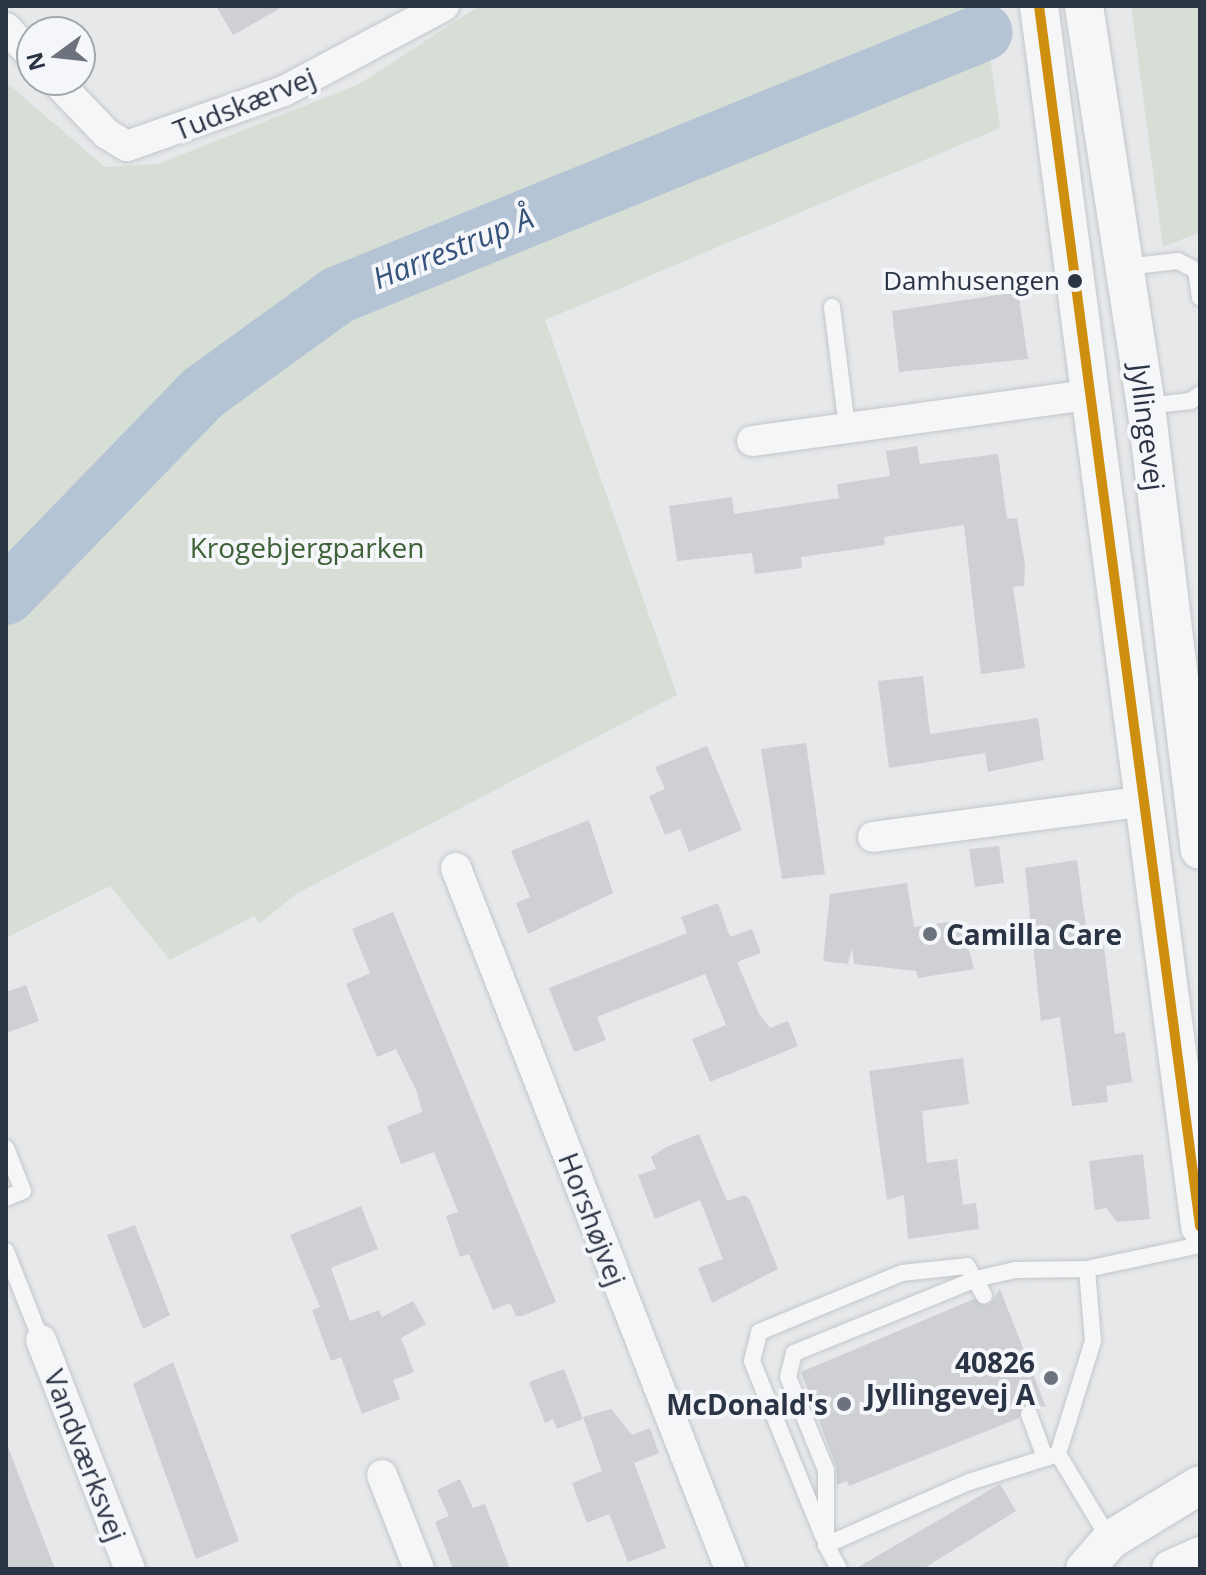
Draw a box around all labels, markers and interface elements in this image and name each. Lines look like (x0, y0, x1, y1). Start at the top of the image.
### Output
north arrow (16, 16, 96, 96)
text: N (18, 49, 52, 74)
street label: Tudskærvej (168, 59, 320, 147)
water label: Harrestrup Å (367, 199, 539, 297)
place label: Damhusengen (883, 265, 1060, 297)
marker: Damhusengen (1067, 273, 1083, 289)
street label: Jyllingevej (1124, 362, 1172, 492)
park label: Krogebjergparken (190, 530, 424, 564)
place label: Camilla Care (946, 917, 1122, 951)
marker: Camilla Care (921, 925, 939, 943)
street label: Horshøjvej (552, 1148, 634, 1290)
place label: 40826 Jyllingevej A (866, 1345, 1035, 1411)
street label: Vandværksvej (38, 1365, 134, 1545)
marker: 40826 Jyllingevej A (1042, 1369, 1060, 1387)
place label: McDonald's (666, 1387, 828, 1421)
marker: McDonald's (835, 1395, 853, 1413)

